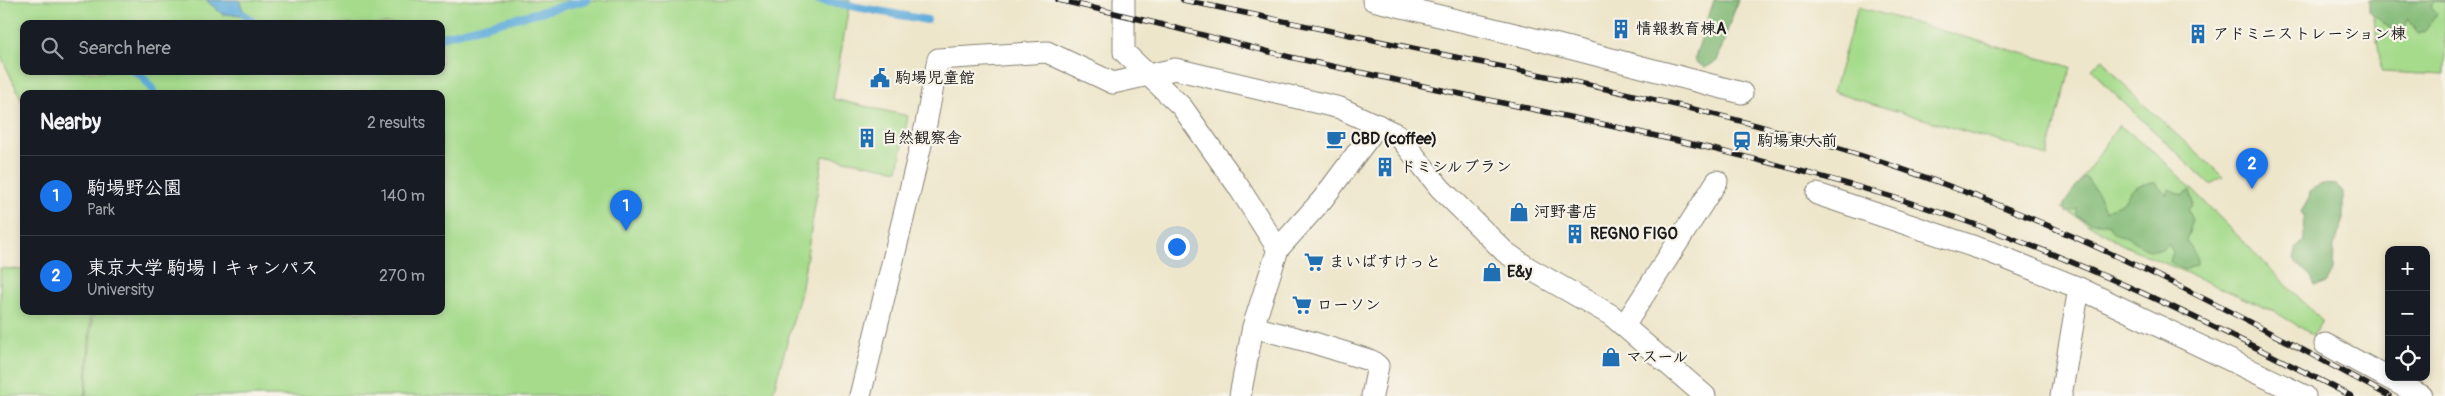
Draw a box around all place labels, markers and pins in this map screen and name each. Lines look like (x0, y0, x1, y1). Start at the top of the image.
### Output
building icon: 情報教育棟A (1610, 18, 1632, 40)
place label: 情報教育棟A (1636, 19, 1727, 39)
building icon: アドミニストレーション棟 (2187, 23, 2209, 45)
place label: アドミニストレーション棟 (2213, 24, 2407, 44)
public building icon: 駒場児童館 (869, 67, 891, 89)
place label: 駒場児童館 (895, 68, 975, 88)
building icon: 自然観察舎 (856, 127, 878, 149)
place label: 自然観察舎 (882, 128, 962, 148)
cafe icon: CBD (coffee) (1325, 128, 1347, 150)
place label: CBD (coffee) (1351, 129, 1437, 149)
station icon: 駒場東大前 (1731, 130, 1753, 152)
place label: 駒場東大前 (1757, 131, 1837, 151)
pin: 2 (2236, 148, 2268, 189)
building icon: ドミシルブラン (1374, 156, 1396, 178)
place label: ドミシルブラン (1400, 157, 1512, 177)
pin: 1 (610, 190, 642, 231)
shop icon: 河野書店 (1508, 201, 1530, 223)
place label: 河野書店 (1534, 202, 1598, 222)
building icon: REGNO FIGO (1564, 223, 1586, 245)
place label: REGNO FIGO (1590, 224, 1678, 244)
supermarket icon: まいばすけっと (1303, 251, 1325, 273)
place label: まいばすけっと (1329, 252, 1441, 272)
shop icon: E&y (1481, 261, 1503, 283)
place label: E&y (1507, 262, 1532, 282)
supermarket icon: ローソン (1291, 294, 1313, 316)
place label: ローソン (1317, 295, 1381, 315)
shop icon: マスール (1600, 346, 1622, 368)
place label: マスール (1626, 347, 1689, 367)

